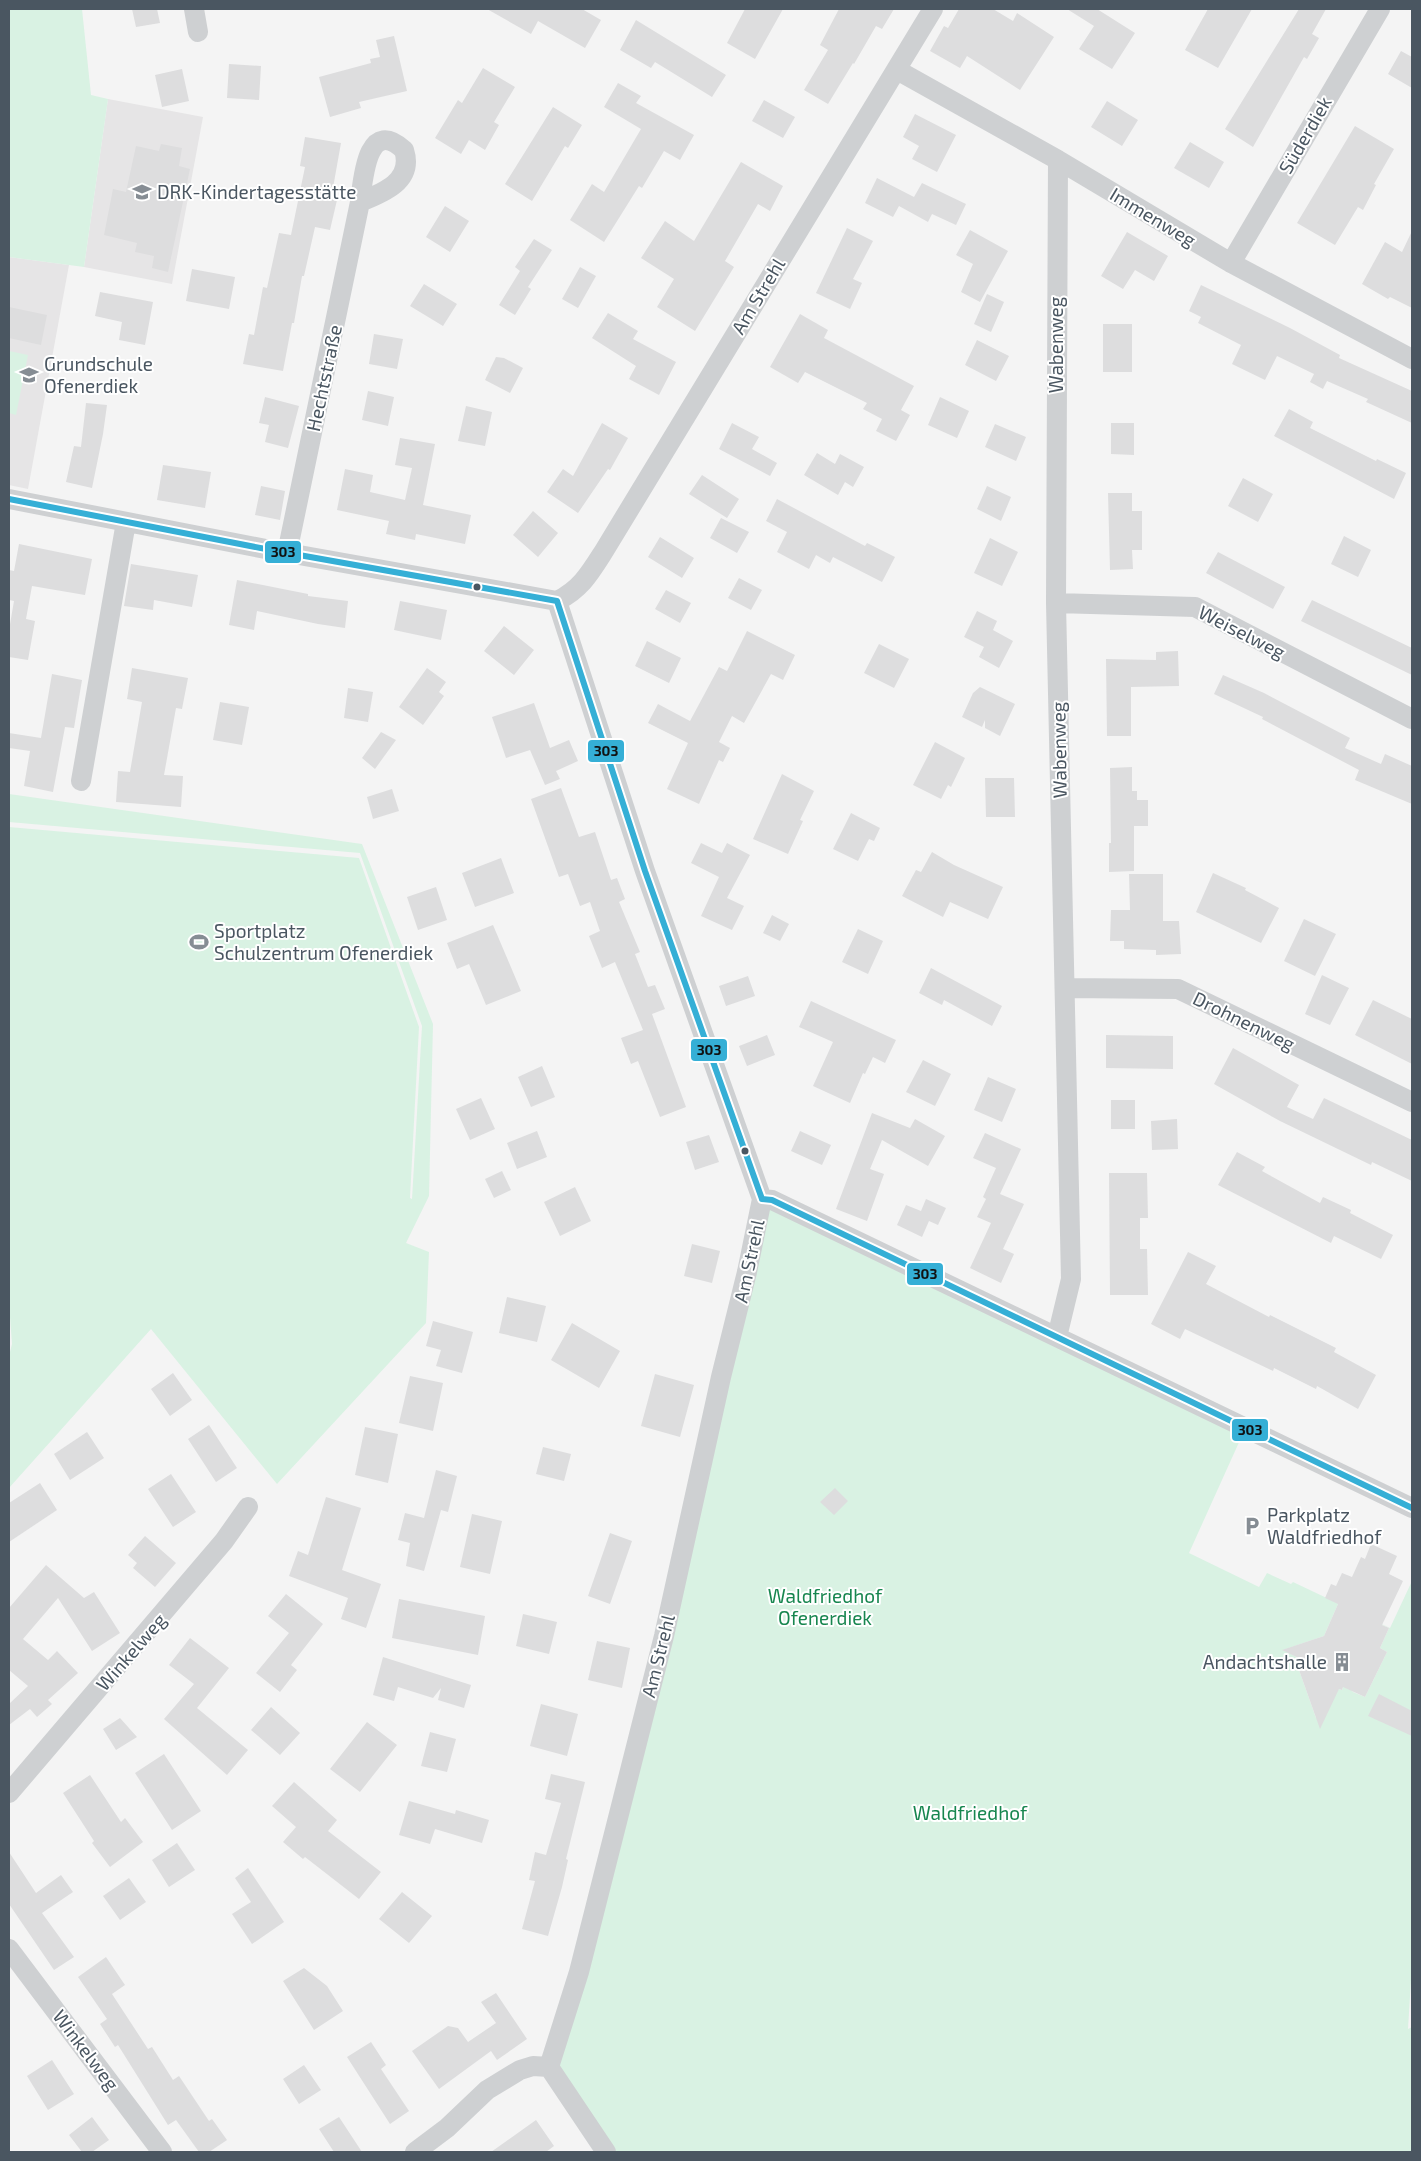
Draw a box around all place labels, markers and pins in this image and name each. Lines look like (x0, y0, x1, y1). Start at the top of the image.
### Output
place label: DRK-Kindertagesstätte (157, 180, 356, 203)
school or university icon: DRK-Kindertagesstätte (131, 181, 153, 203)
place label: Grundschule Ofenerdiek (44, 352, 153, 397)
school or university icon: Grundschule Ofenerdiek (18, 364, 40, 386)
unlabelled marker (472, 582, 482, 592)
place label: Sportplatz Schulzentrum Ofenerdiek (214, 919, 433, 964)
sports icon: Sportplatz Schulzentrum Ofenerdiek (188, 931, 210, 953)
unlabelled marker (740, 1146, 750, 1156)
place label: Parkplatz Waldfriedhof (1267, 1503, 1382, 1548)
parking icon: Parkplatz Waldfriedhof (1241, 1515, 1263, 1537)
place label: Andachtshalle (1203, 1650, 1327, 1673)
building icon: Andachtshalle (1331, 1651, 1353, 1673)

